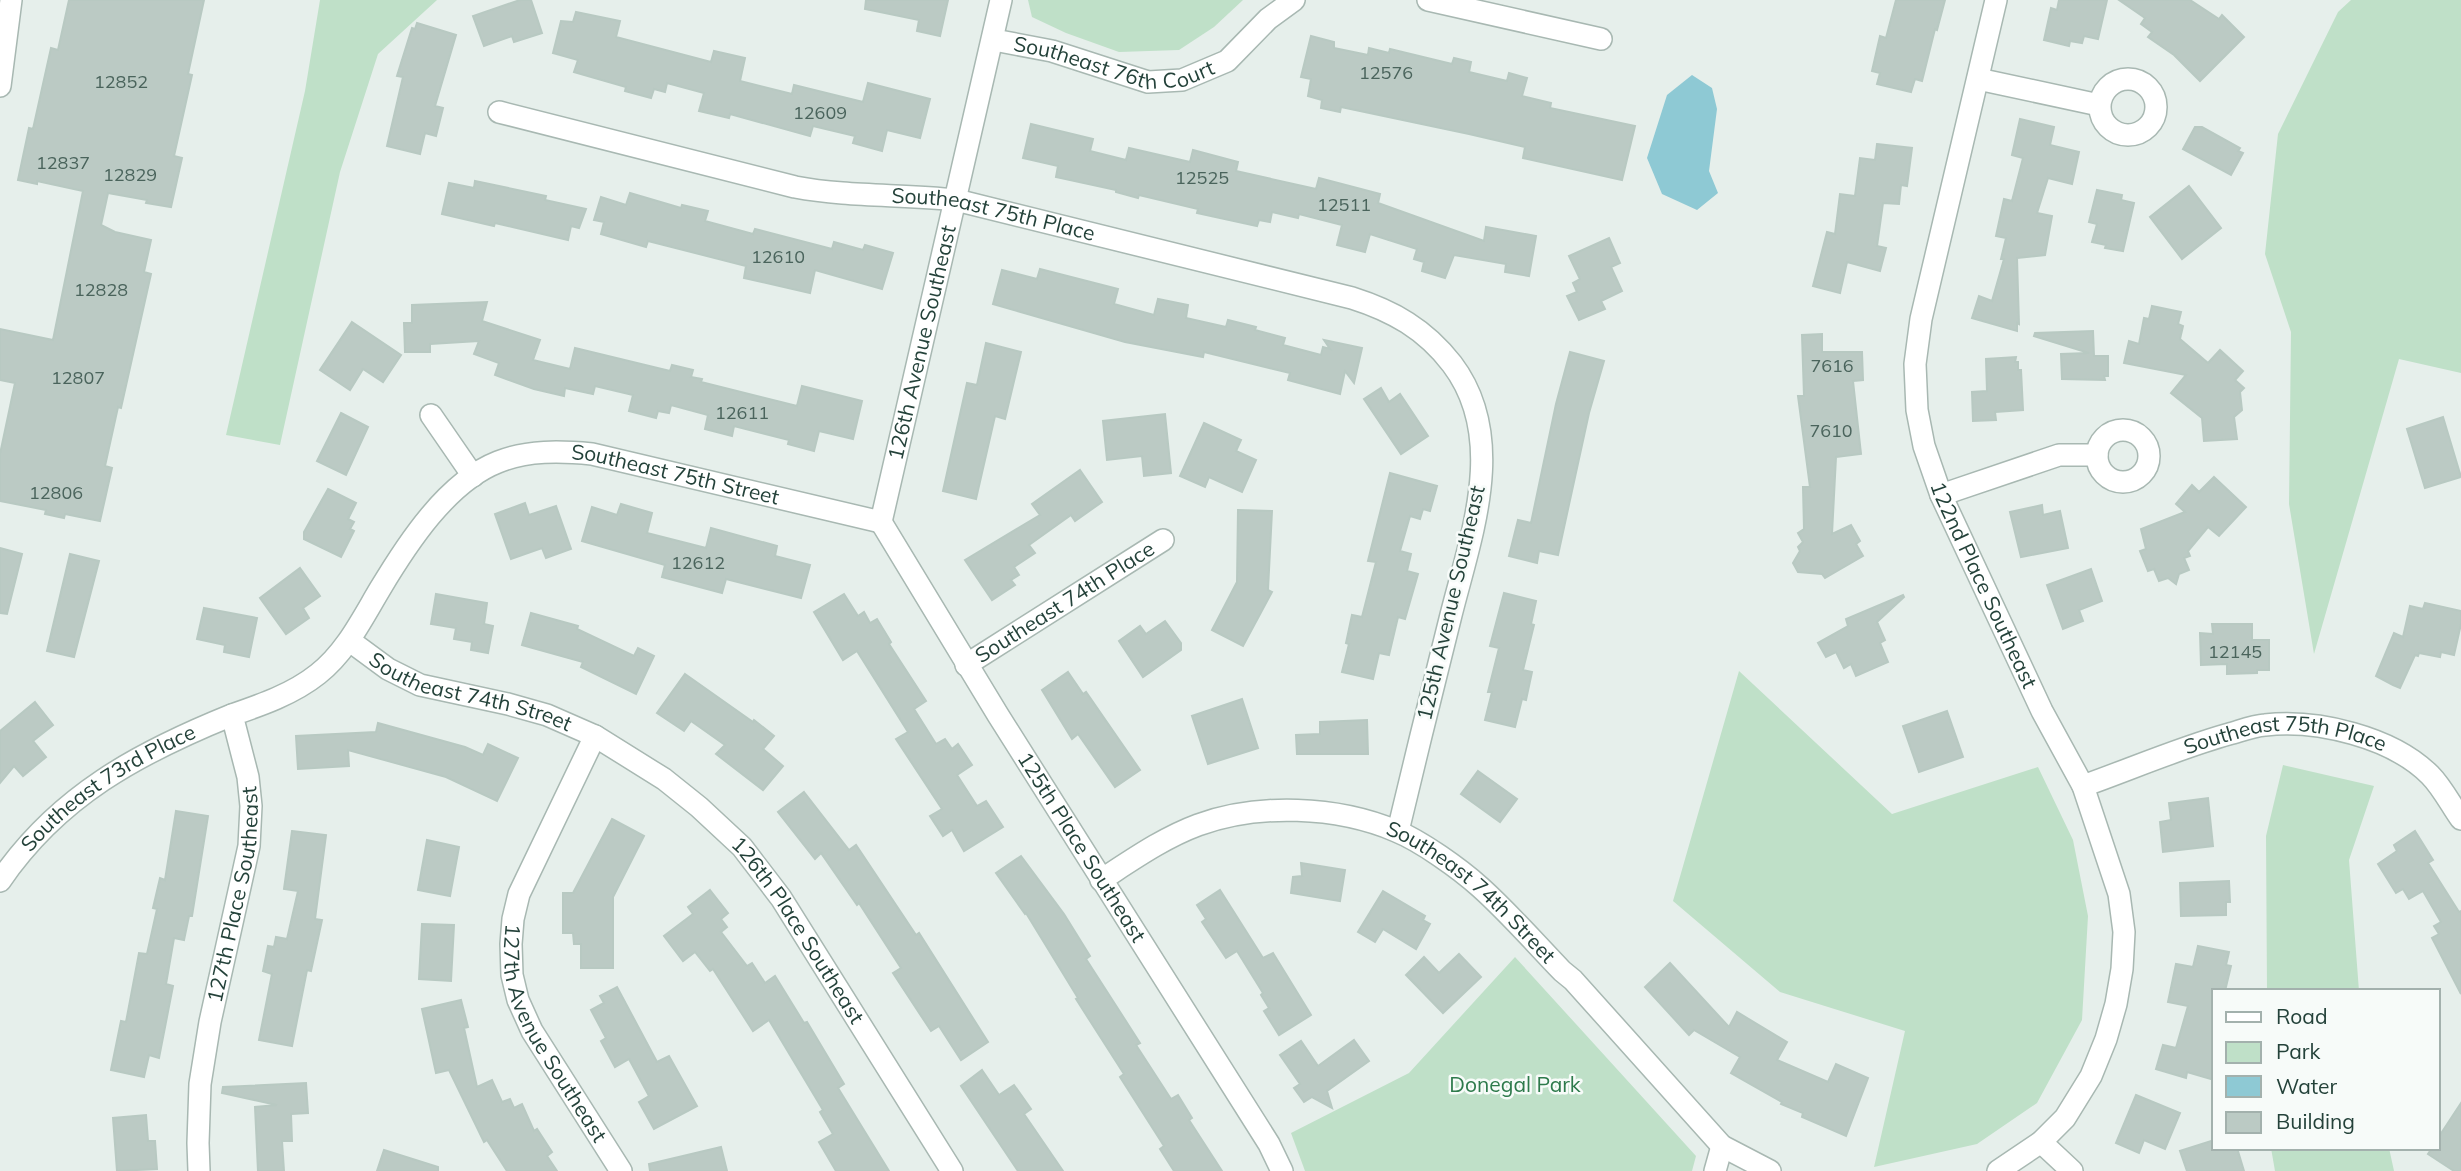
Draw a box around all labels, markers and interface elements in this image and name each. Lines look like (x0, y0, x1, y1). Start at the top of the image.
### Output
street label: Southeast 76th Court (1012, 30, 1218, 94)
house number: 12576 (1359, 61, 1413, 84)
house number: 12852 (94, 70, 148, 93)
house number: 12609 (793, 101, 847, 124)
house number: 12837 (36, 151, 90, 174)
house number: 12829 (103, 163, 157, 186)
house number: 12525 (1175, 166, 1229, 189)
street label: Southeast 75th Place (891, 182, 1098, 246)
house number: 12511 (1317, 193, 1371, 216)
street label: 126th Avenue Southeast (882, 222, 961, 462)
house number: 12610 (751, 245, 805, 268)
house number: 12828 (74, 278, 128, 301)
house number: 7616 (1810, 354, 1854, 377)
house number: 12807 (51, 366, 105, 389)
house number: 12611 (715, 401, 769, 424)
house number: 7610 (1809, 419, 1853, 442)
street label: Southeast 75th Street (571, 438, 782, 510)
street label: 122nd Place Southeast (1925, 478, 2043, 692)
house number: 12806 (29, 481, 83, 504)
street label: 125th Avenue Southeast (1410, 483, 1490, 723)
street label: Southeast 74th Place (970, 535, 1159, 668)
house number: 12612 (671, 551, 725, 574)
house number: 12145 (2208, 640, 2262, 663)
street label: Southeast 74th Street (364, 646, 576, 736)
text: Southeast 75th Place (2180, 710, 2391, 760)
street label: Southeast 73rd Place (15, 718, 199, 856)
street label: Southeast 75th Place (2180, 738, 2388, 766)
street label: 125th Place Southeast (1013, 747, 1152, 947)
street label: 127th Place Southeast (201, 785, 263, 1005)
street label: Southeast 74th Street (1383, 815, 1562, 968)
street label: 126th Place Southeast (727, 830, 870, 1028)
street label: 127th Avenue Southeast (499, 923, 613, 1147)
legend (2212, 989, 2440, 1150)
text: Road (2276, 1003, 2327, 1029)
text: Park (2276, 1038, 2320, 1064)
park label: Donegal Park (1449, 1071, 1581, 1097)
text: Water (2276, 1073, 2337, 1099)
text: Building (2276, 1108, 2355, 1134)

